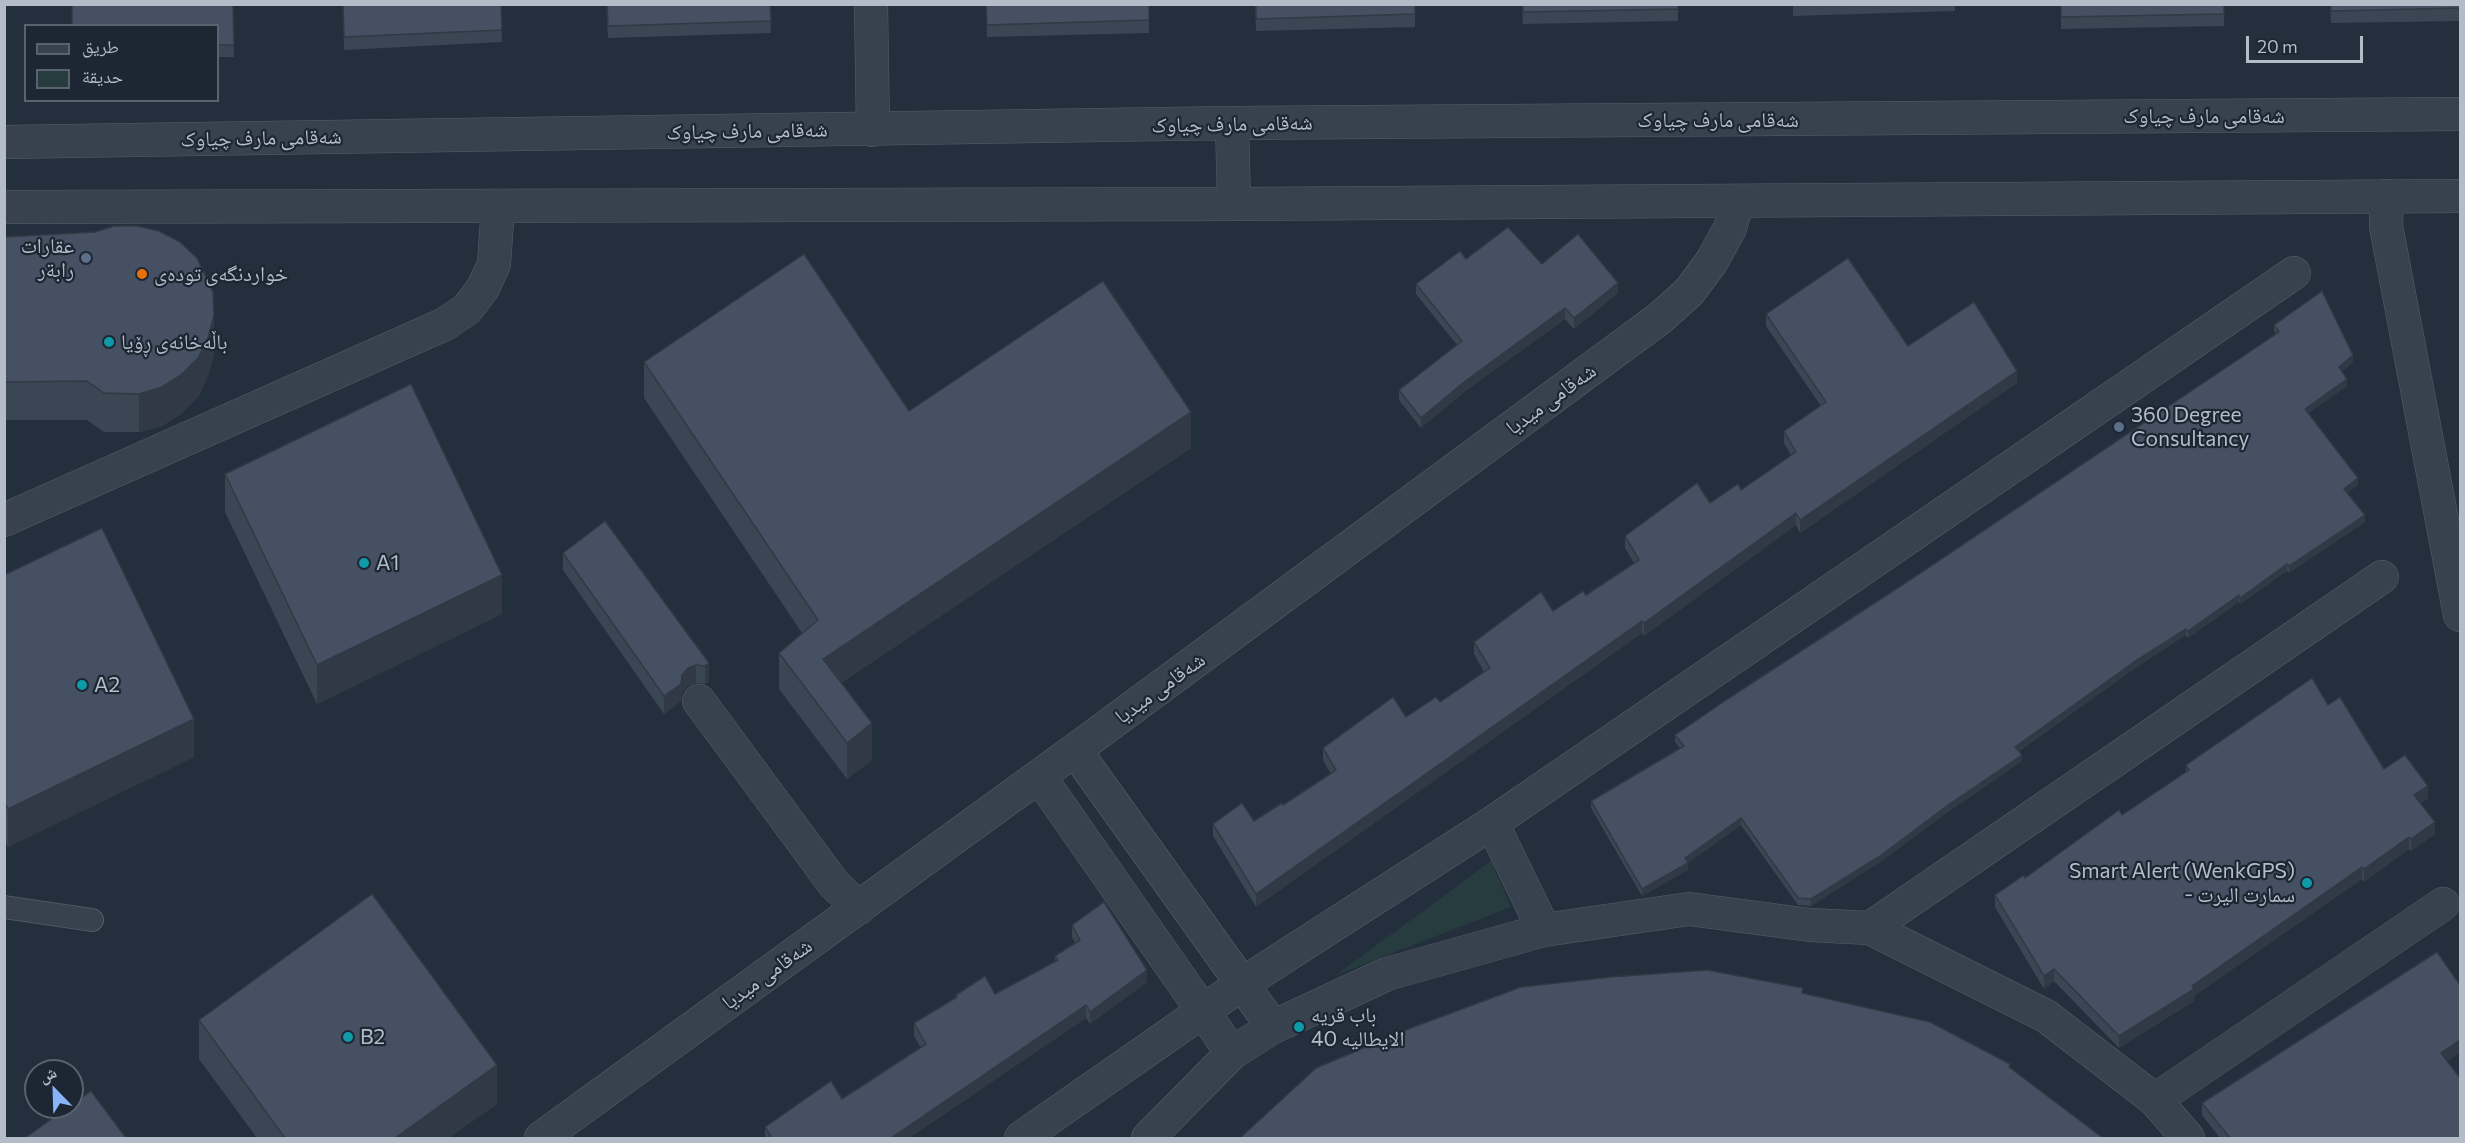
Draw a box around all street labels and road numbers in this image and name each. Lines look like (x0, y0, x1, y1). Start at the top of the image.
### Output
street label: شەقامی مارف چیاوک (2123, 103, 2285, 129)
street label: شەقامی مارف چیاوک (1637, 107, 1799, 133)
street label: شەقامی مارف چیاوک (1151, 110, 1313, 138)
street label: شەقامی مارف چیاوک (666, 117, 828, 145)
street label: شەقامی مارف چیاوک (180, 124, 342, 152)
street label: شەقامی میدیا (1501, 358, 1601, 440)
street label: شەقامی میدیا (1110, 647, 1210, 729)
street label: شەقامی میدیا (717, 933, 817, 1015)

